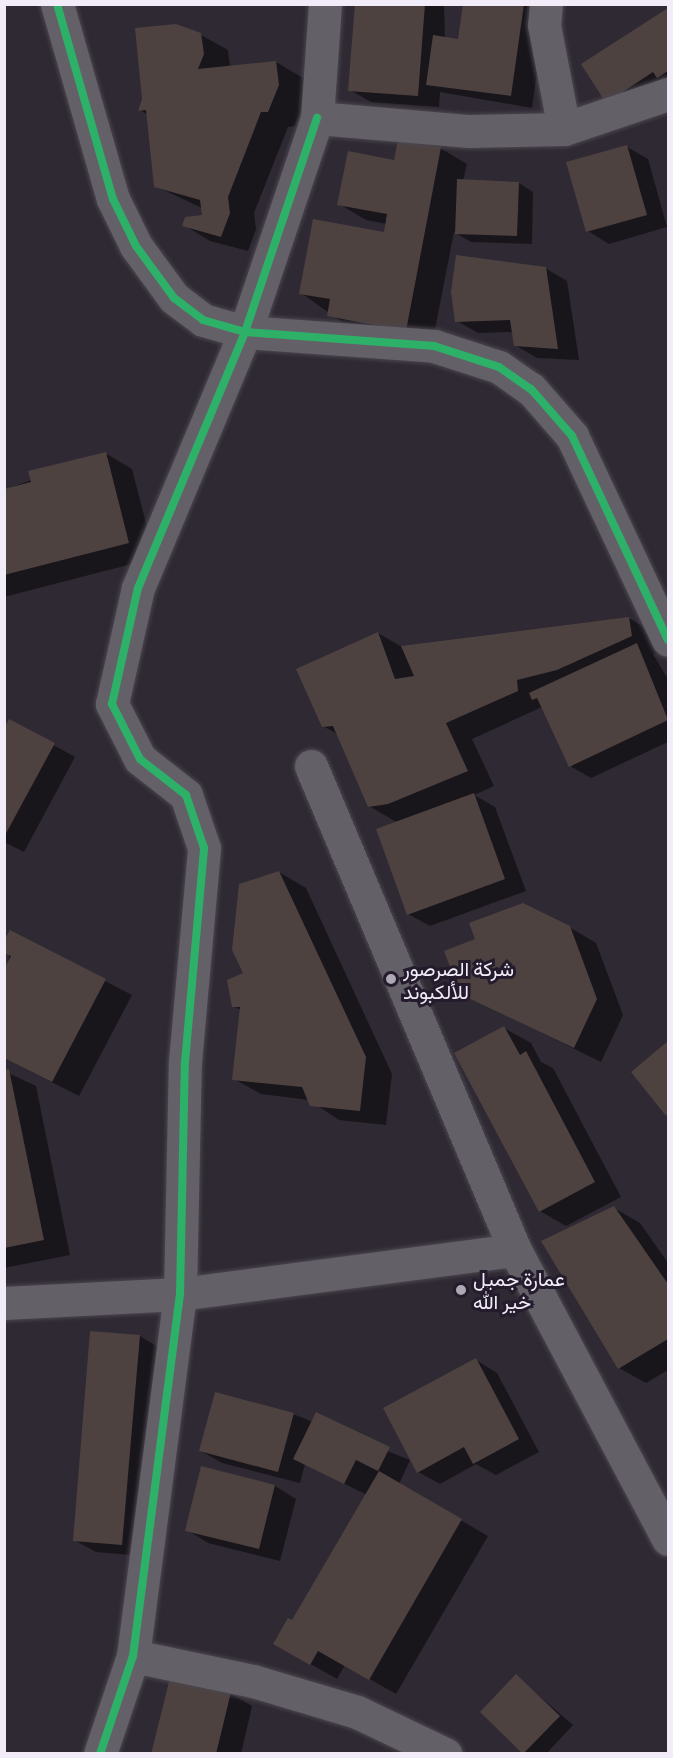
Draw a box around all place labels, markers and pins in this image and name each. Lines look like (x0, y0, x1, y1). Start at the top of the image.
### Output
place label: شركة الصرصور للألكبوند (403, 956, 514, 1003)
marker: شركة الصرصور للألكبوند (384, 972, 398, 986)
place label: عمارة جميل خير الله (473, 1266, 565, 1313)
marker: عمارة جميل خير الله (454, 1283, 468, 1297)

